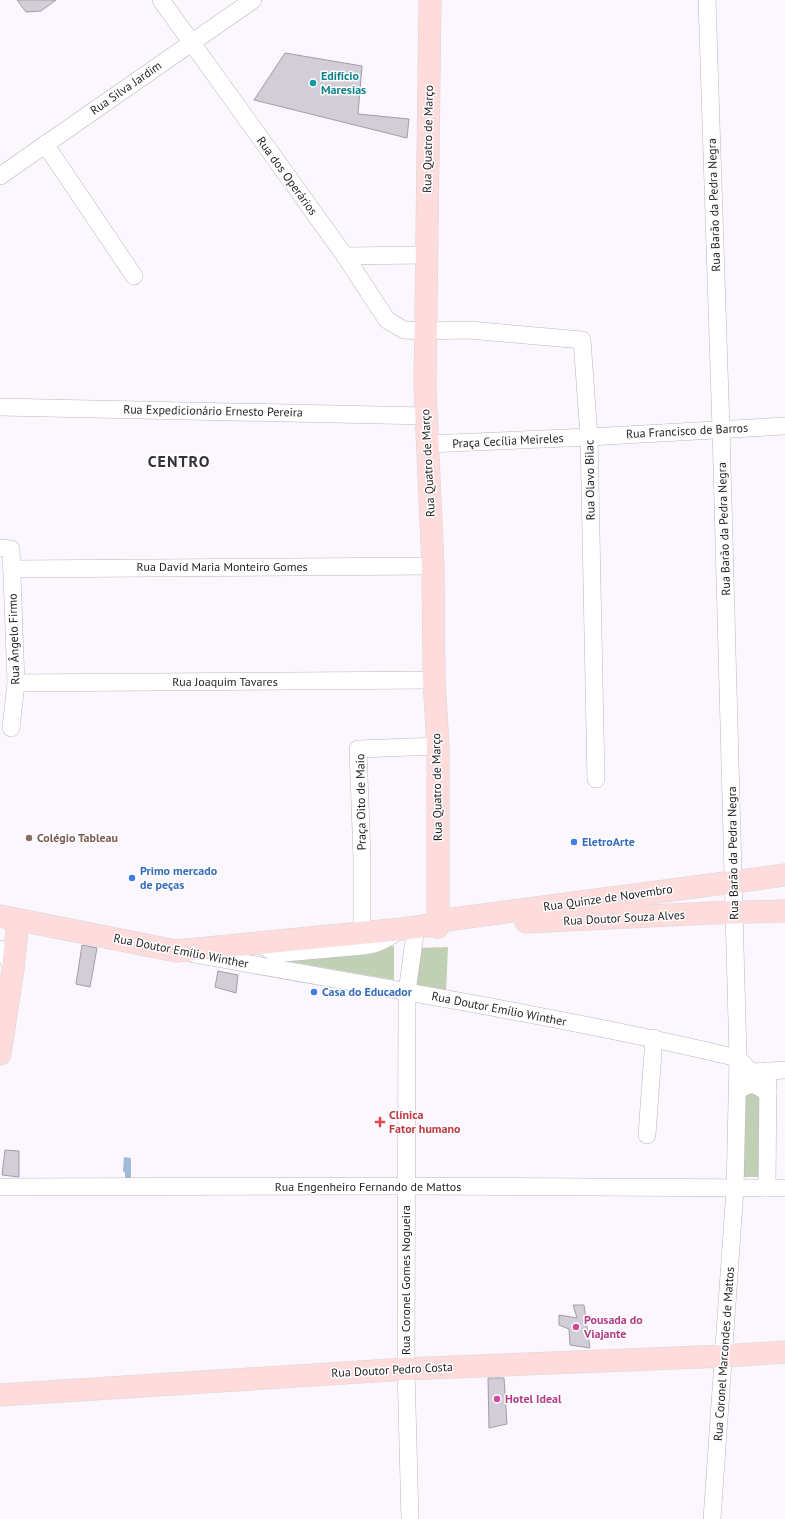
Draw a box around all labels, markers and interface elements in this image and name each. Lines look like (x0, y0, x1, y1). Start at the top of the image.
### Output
street label: Rua Silva Jardim (87, 57, 164, 118)
place label: Edifício Maresias (321, 68, 366, 97)
marker: Edifício Maresias (308, 78, 318, 88)
street label: Rua Quatro de Março (419, 85, 436, 193)
street label: Rua dos Operários (254, 134, 321, 218)
street label: Rua Barão da Pedra Negra (704, 138, 723, 272)
street label: Rua Expedicionário Ernesto Pereira (123, 401, 303, 420)
street label: Rua Quatro de Março (417, 409, 438, 517)
street label: Rua Francisco de Barros (626, 420, 748, 441)
street label: Praça Cecília Meireles (452, 430, 564, 451)
street label: Rua Olavo Bilac (581, 439, 598, 520)
district label: CENTRO (148, 451, 210, 471)
street label: Rua Barão da Pedra Negra (714, 462, 733, 596)
street label: Rua David Maria Monteiro Gomes (136, 559, 308, 574)
street label: Rua Ângelo Firmo (4, 593, 23, 685)
street label: Rua Joaquim Tavares (172, 674, 278, 689)
street label: Rua Quatro de Março (428, 733, 445, 841)
street label: Praça Oito de Maio (352, 754, 369, 850)
street label: Rua Barão da Pedra Negra (724, 786, 741, 920)
place label: Colégio Tableau (37, 830, 118, 845)
marker: Colégio Tableau (24, 833, 34, 843)
place label: EletroArte (582, 834, 635, 849)
marker: EletroArte (569, 837, 579, 847)
place label: Primo mercado de peças (140, 863, 218, 892)
marker: Primo mercado de peças (127, 873, 137, 883)
street label: Rua Quinze de Novembro (542, 881, 673, 914)
street label: Rua Doutor Souza Alves (563, 907, 685, 928)
street label: Rua Doutor Emílio Winther (112, 930, 250, 971)
place label: Casa do Educador (322, 984, 413, 999)
marker: Casa do Educador (309, 987, 319, 997)
street label: Rua Doutor Emílio Winther (430, 988, 568, 1029)
place label: Clínica Fator humano (389, 1107, 461, 1136)
marker: Clínica Fator humano (374, 1116, 386, 1128)
street label: Rua Engenheiro Fernando de Mattos (275, 1179, 461, 1194)
street label: Rua Coronel Gomes Nogueira (398, 1205, 413, 1355)
street label: Rua Coronel Marcondes de Mattos (710, 1266, 737, 1442)
place label: Pousada do Viajante (583, 1312, 643, 1341)
marker: Pousada do Viajante (571, 1322, 581, 1332)
street label: Rua Doutor Pedro Costa (331, 1359, 453, 1380)
place label: Hotel Ideal (505, 1391, 562, 1406)
marker: Hotel Ideal (492, 1394, 502, 1404)

